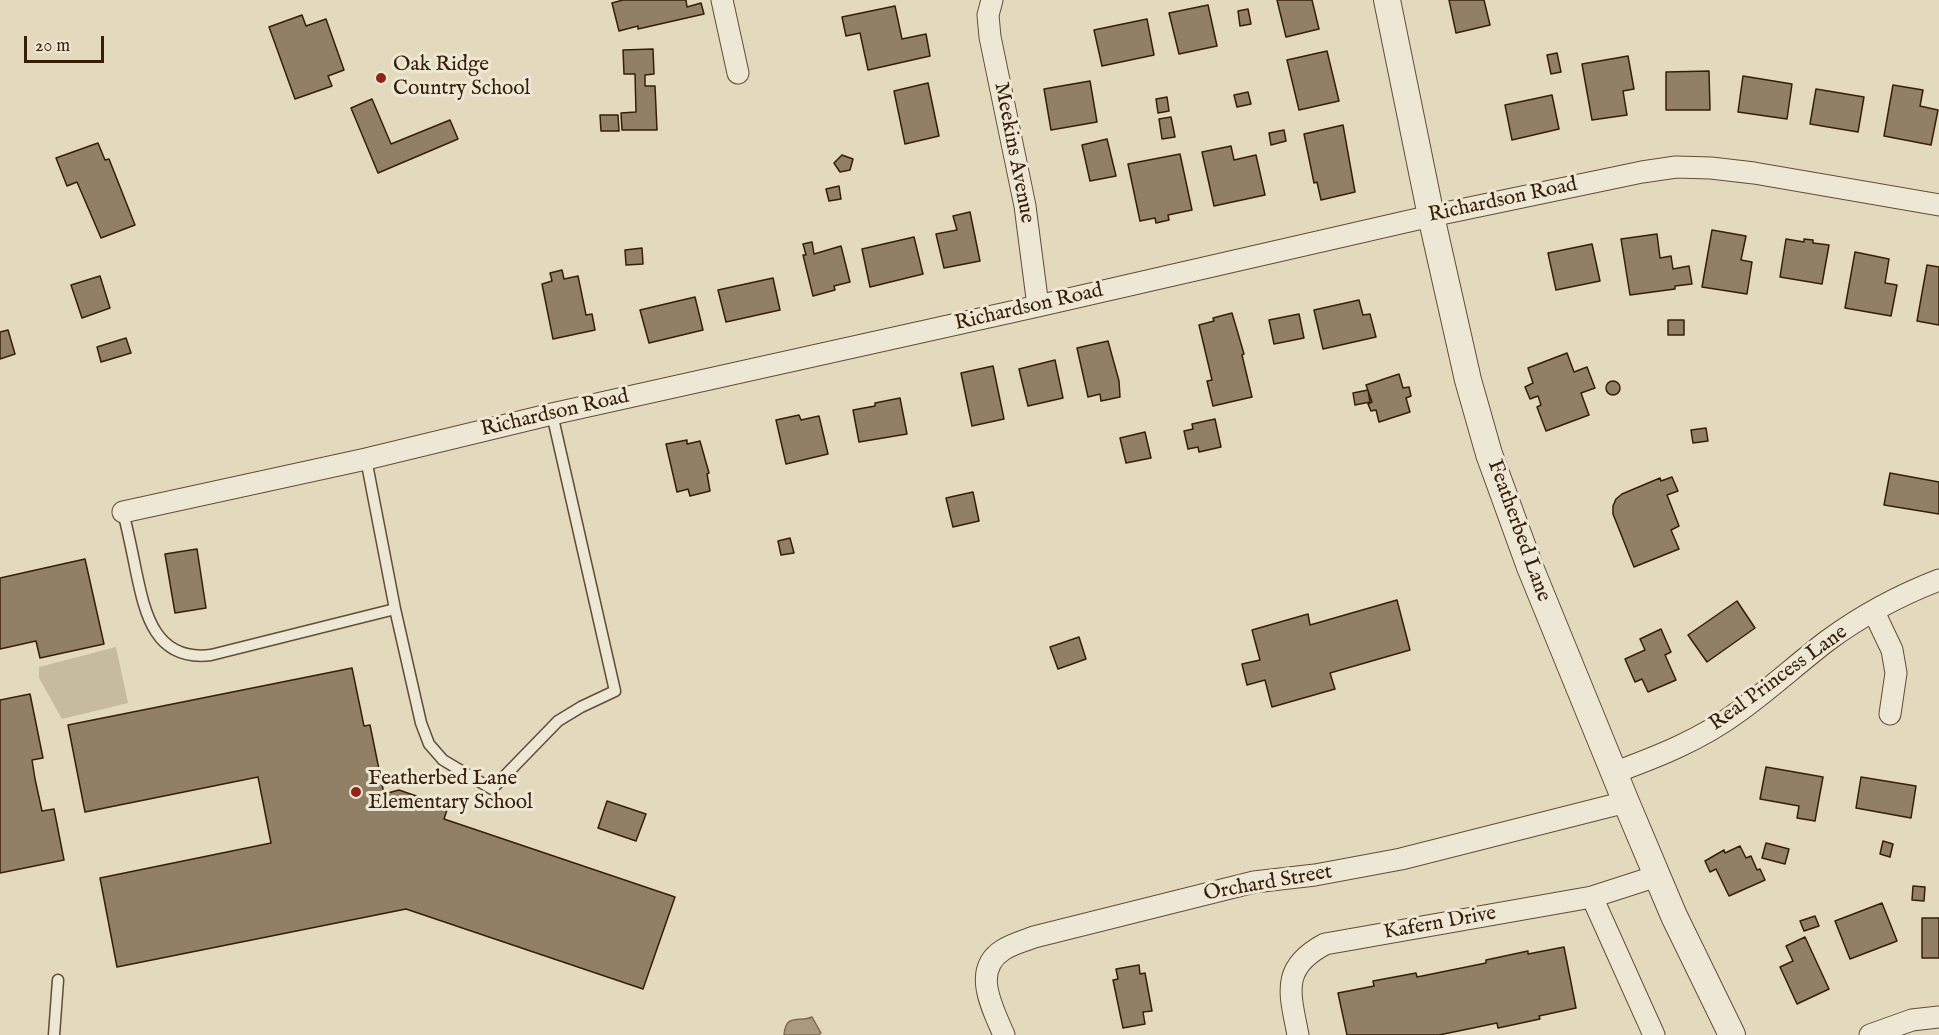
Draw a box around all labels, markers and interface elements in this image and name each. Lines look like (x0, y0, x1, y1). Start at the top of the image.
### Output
scale bar (27, 24, 106, 62)
text: 20 m (35, 35, 70, 58)
place label: Oak Ridge Country School (393, 53, 530, 103)
marker: Oak Ridge Country School (374, 71, 388, 85)
street label: Meekins Avenue (987, 80, 1039, 226)
street label: Richardson Road (1426, 173, 1580, 229)
street label: Richardson Road (952, 279, 1106, 337)
street label: Richardson Road (478, 385, 632, 443)
street label: Featherbed Lane (1481, 457, 1555, 605)
street label: Real Princess Lane (1705, 620, 1853, 738)
place label: Featherbed Lane Elementary School (368, 767, 533, 817)
marker: Featherbed Lane Elementary School (349, 785, 363, 799)
street label: Orchard Street (1202, 860, 1334, 908)
street label: Kafern Drive (1382, 902, 1498, 946)

